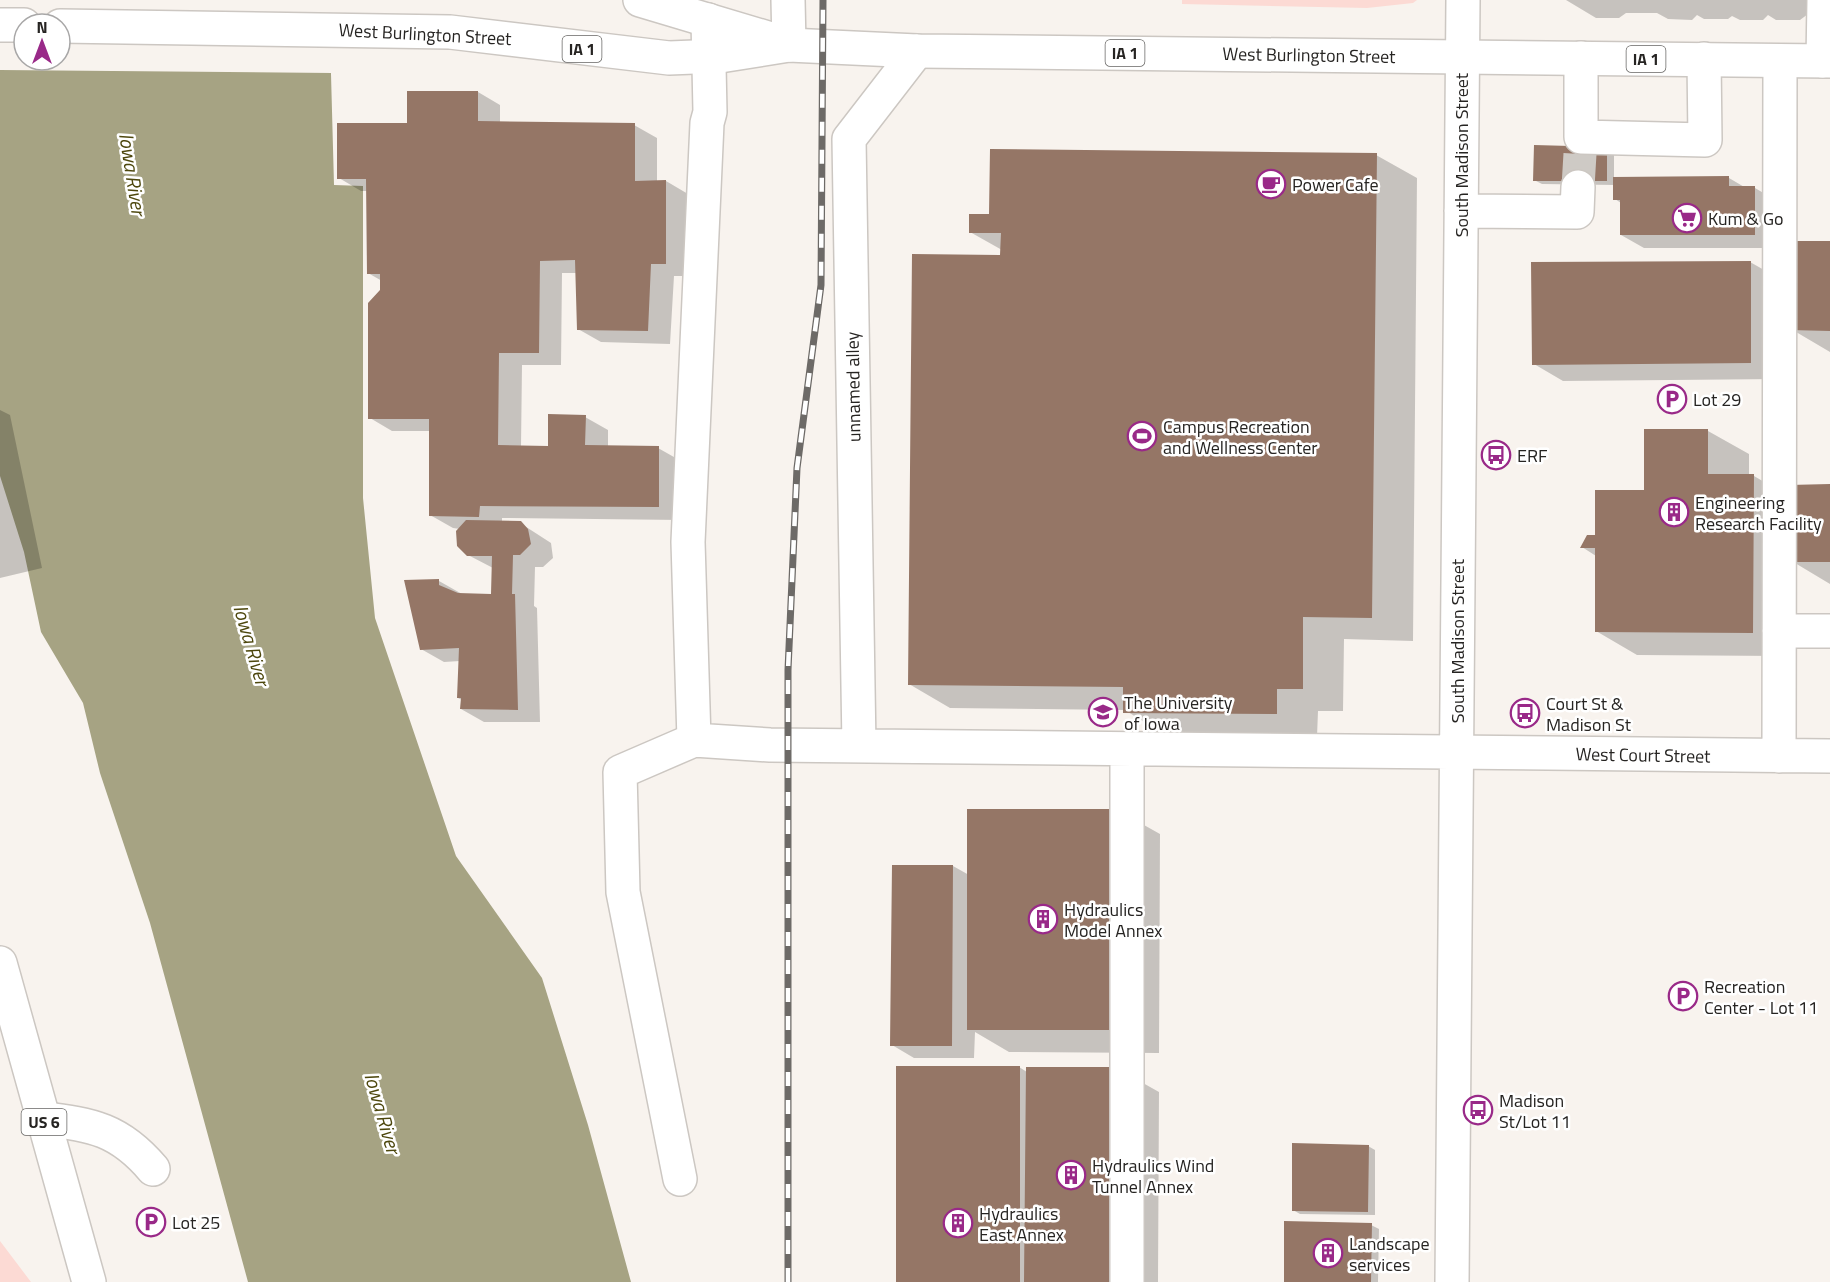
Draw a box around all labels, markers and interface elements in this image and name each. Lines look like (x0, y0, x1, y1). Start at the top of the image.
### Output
north arrow (12, 12, 72, 72)
text: N (36, 15, 48, 39)
street label: West Burlington Street (338, 16, 513, 52)
road number: IA 1 (562, 36, 602, 62)
road number: IA 1 (1106, 40, 1144, 66)
street label: West Burlington Street (1222, 40, 1396, 70)
road number: IA 1 (1626, 46, 1666, 72)
street label: South Madison Street (1448, 72, 1475, 237)
water label: Iowa River (111, 131, 155, 220)
cafe icon: Power Cafe (1255, 168, 1287, 200)
place label: Power Cafe (1292, 171, 1379, 198)
supermarket icon: Kum & Go (1671, 202, 1703, 234)
place label: Kum & Go (1708, 205, 1784, 232)
street label: unnamed alley (839, 331, 867, 442)
parking icon: Lot 29 (1656, 383, 1688, 415)
place label: Lot 29 (1693, 386, 1741, 413)
place label: Campus Recreation and Wellness Center (1163, 413, 1318, 461)
sports icon: Campus Recreation and Wellness Center (1126, 420, 1158, 452)
bus stop icon: ERF (1480, 439, 1512, 471)
place label: ERF (1517, 442, 1548, 469)
place label: Engineering Research Facility (1695, 489, 1822, 537)
building icon: Engineering Research Facility (1658, 496, 1690, 528)
street label: South Madison Street (1444, 558, 1471, 723)
water label: Iowa River (226, 601, 279, 692)
place label: The University of Iowa (1124, 689, 1233, 737)
place label: Court St & Madison St (1546, 690, 1632, 738)
school or university icon: The University of Iowa (1087, 696, 1119, 728)
bus stop icon: Court St & Madison St (1509, 697, 1541, 729)
street label: West Court Street (1575, 740, 1711, 770)
place label: Hydraulics Model Annex (1064, 896, 1162, 944)
building icon: Hydraulics Model Annex (1027, 903, 1059, 935)
place label: Recreation Center - Lot 11 (1704, 973, 1818, 1021)
parking icon: Recreation Center - Lot 11 (1667, 980, 1699, 1012)
water label: Iowa River (357, 1069, 410, 1160)
place label: Madison St/Lot 11 (1499, 1087, 1571, 1135)
bus stop icon: Madison St/Lot 11 (1462, 1094, 1494, 1126)
road number: US 6 (22, 1109, 66, 1135)
place label: Hydraulics Wind Tunnel Annex (1092, 1152, 1214, 1200)
building icon: Hydraulics Wind Tunnel Annex (1055, 1159, 1087, 1191)
place label: Hydraulics East Annex (979, 1200, 1064, 1248)
parking icon: Lot 25 (135, 1206, 167, 1238)
building icon: Hydraulics East Annex (942, 1207, 974, 1239)
place label: Lot 25 (172, 1209, 220, 1236)
place label: Landscape services (1349, 1230, 1430, 1278)
building icon: Landscape services (1312, 1237, 1344, 1269)

